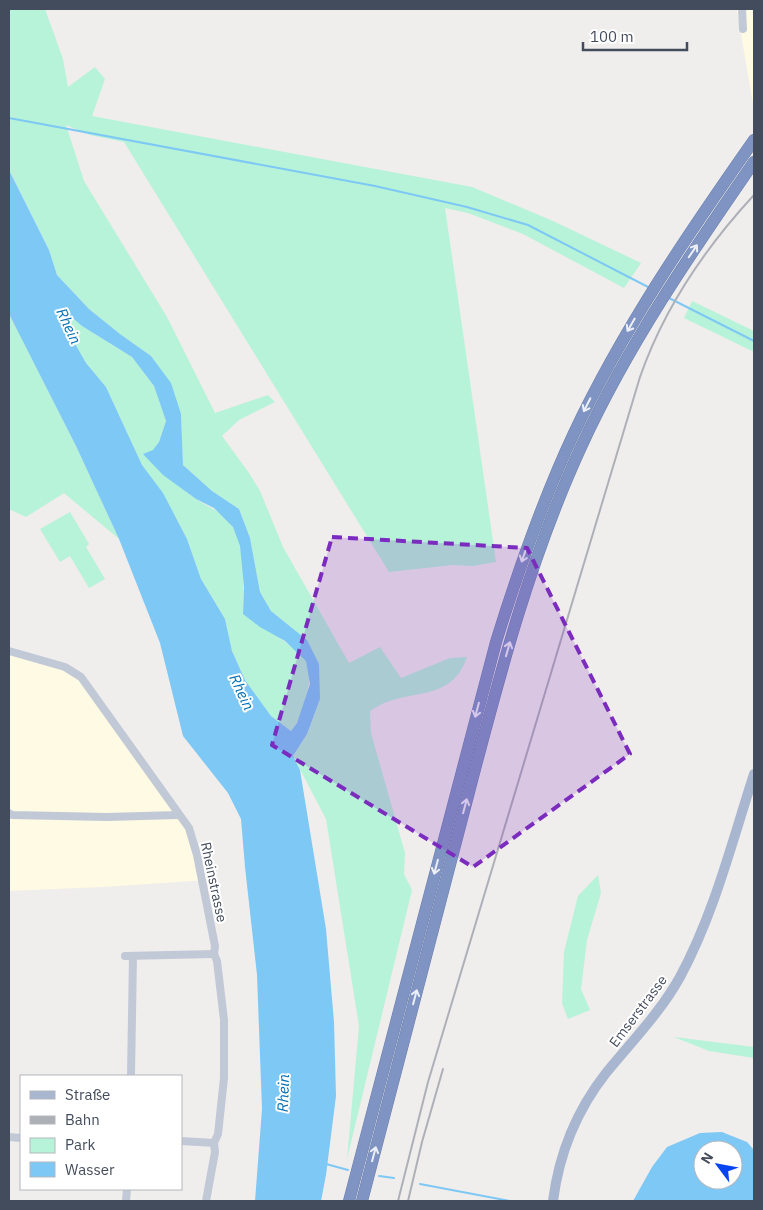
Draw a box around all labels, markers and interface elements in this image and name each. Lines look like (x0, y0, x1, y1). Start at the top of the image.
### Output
scale bar (583, 20, 687, 52)
text: 100 m (590, 27, 634, 46)
one-way arrow (688, 244, 698, 258)
water label: Rhein (52, 305, 86, 347)
one-way arrow (626, 317, 636, 331)
one-way arrow (582, 397, 591, 412)
one-way arrow (519, 546, 528, 562)
one-way arrow (503, 641, 513, 657)
water label: Rhein (225, 671, 259, 713)
one-way arrow (472, 702, 482, 718)
one-way arrow (461, 798, 471, 814)
street label: Rheinstrasse (197, 840, 231, 924)
one-way arrow (431, 859, 440, 875)
street label: Emserstrasse (605, 971, 671, 1051)
one-way arrow (411, 989, 421, 1005)
water label: Rhein (273, 1074, 293, 1112)
legend (20, 1075, 182, 1190)
text: Straße (65, 1085, 110, 1104)
text: Bahn (65, 1110, 100, 1129)
text: Park (65, 1135, 95, 1154)
north arrow (693, 1140, 743, 1190)
one-way arrow (370, 1147, 380, 1163)
text: N (697, 1149, 717, 1167)
text: Wasser (65, 1160, 115, 1179)

